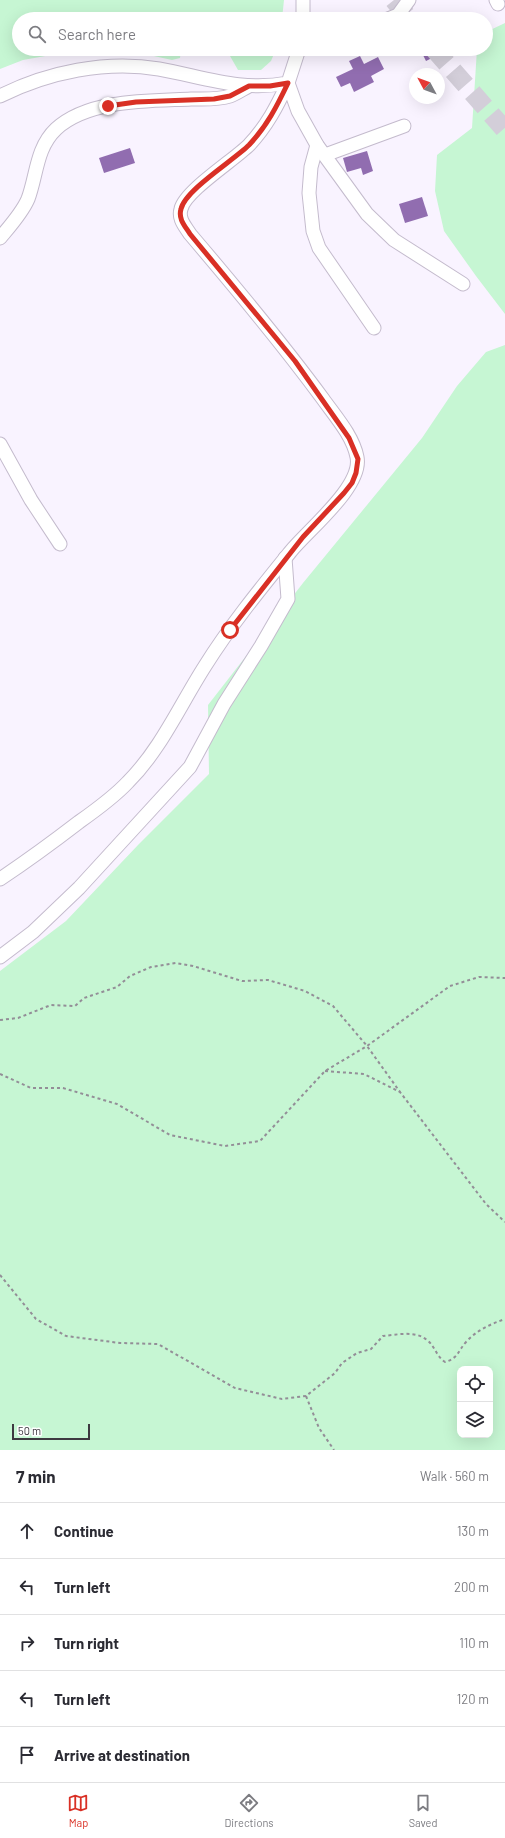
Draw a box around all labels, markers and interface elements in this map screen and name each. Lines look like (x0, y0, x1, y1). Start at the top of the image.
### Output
search box (12, 12, 493, 56)
icon: search (26, 23, 48, 45)
text: Search here (58, 25, 136, 43)
north arrow (409, 68, 445, 104)
route end (99, 97, 117, 115)
route start (221, 621, 239, 639)
map controls (457, 1366, 493, 1438)
button: locate (457, 1366, 493, 1402)
button: layers (457, 1402, 493, 1438)
scale bar (12, 1422, 90, 1441)
text: 50 m (18, 1424, 41, 1437)
text: 7 min (16, 1466, 56, 1486)
text: Walk · 560 m (420, 1468, 489, 1484)
icon: ahead (16, 1520, 38, 1542)
text: Continue (54, 1522, 114, 1540)
text: 130 m (457, 1523, 489, 1539)
icon: left (16, 1576, 38, 1598)
text: Turn left (54, 1578, 110, 1596)
text: 200 m (454, 1579, 489, 1595)
icon: right (16, 1632, 38, 1654)
text: Turn right (54, 1634, 119, 1652)
text: 110 m (459, 1635, 489, 1651)
icon: left (16, 1688, 38, 1710)
text: Turn left (54, 1690, 110, 1708)
text: 120 m (457, 1691, 489, 1707)
icon: arrive (16, 1744, 38, 1766)
text: Arrive at destination (54, 1746, 190, 1764)
tab: Map (67, 1792, 89, 1829)
tab: Directions (224, 1792, 274, 1829)
tab: Saved (409, 1792, 438, 1829)

